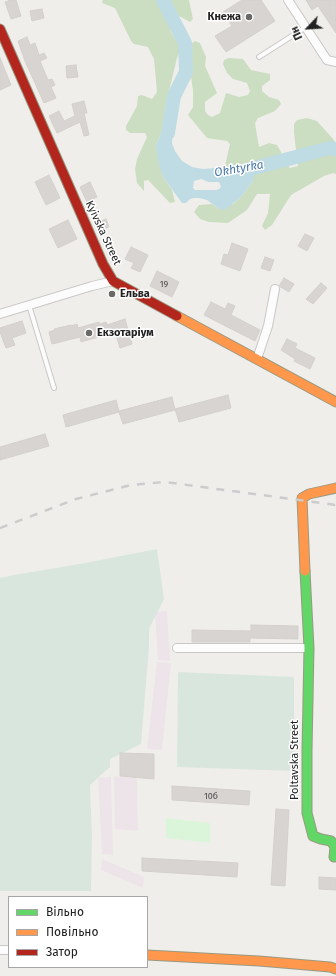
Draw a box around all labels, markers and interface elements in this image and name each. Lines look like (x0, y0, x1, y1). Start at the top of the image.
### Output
north arrow (288, 8, 328, 48)
place label: Кнежа (208, 10, 241, 24)
marker: Кнежа (244, 12, 254, 22)
text: Пн (288, 24, 305, 42)
water label: Okhtyrka (213, 158, 265, 180)
street label: Kyivska Street (82, 199, 124, 267)
house number: 19 (160, 279, 168, 289)
place label: Ельва (120, 287, 150, 301)
marker: Ельва (107, 289, 117, 299)
place label: Екзотаріум (97, 326, 154, 340)
marker: Екзотаріум (84, 328, 94, 338)
street label: Poltavska Street (288, 720, 302, 800)
house number: 10б (204, 791, 218, 801)
legend (8, 896, 148, 968)
text: Вільно (46, 905, 84, 919)
text: Повільно (46, 925, 99, 939)
text: Затор (46, 945, 78, 959)

